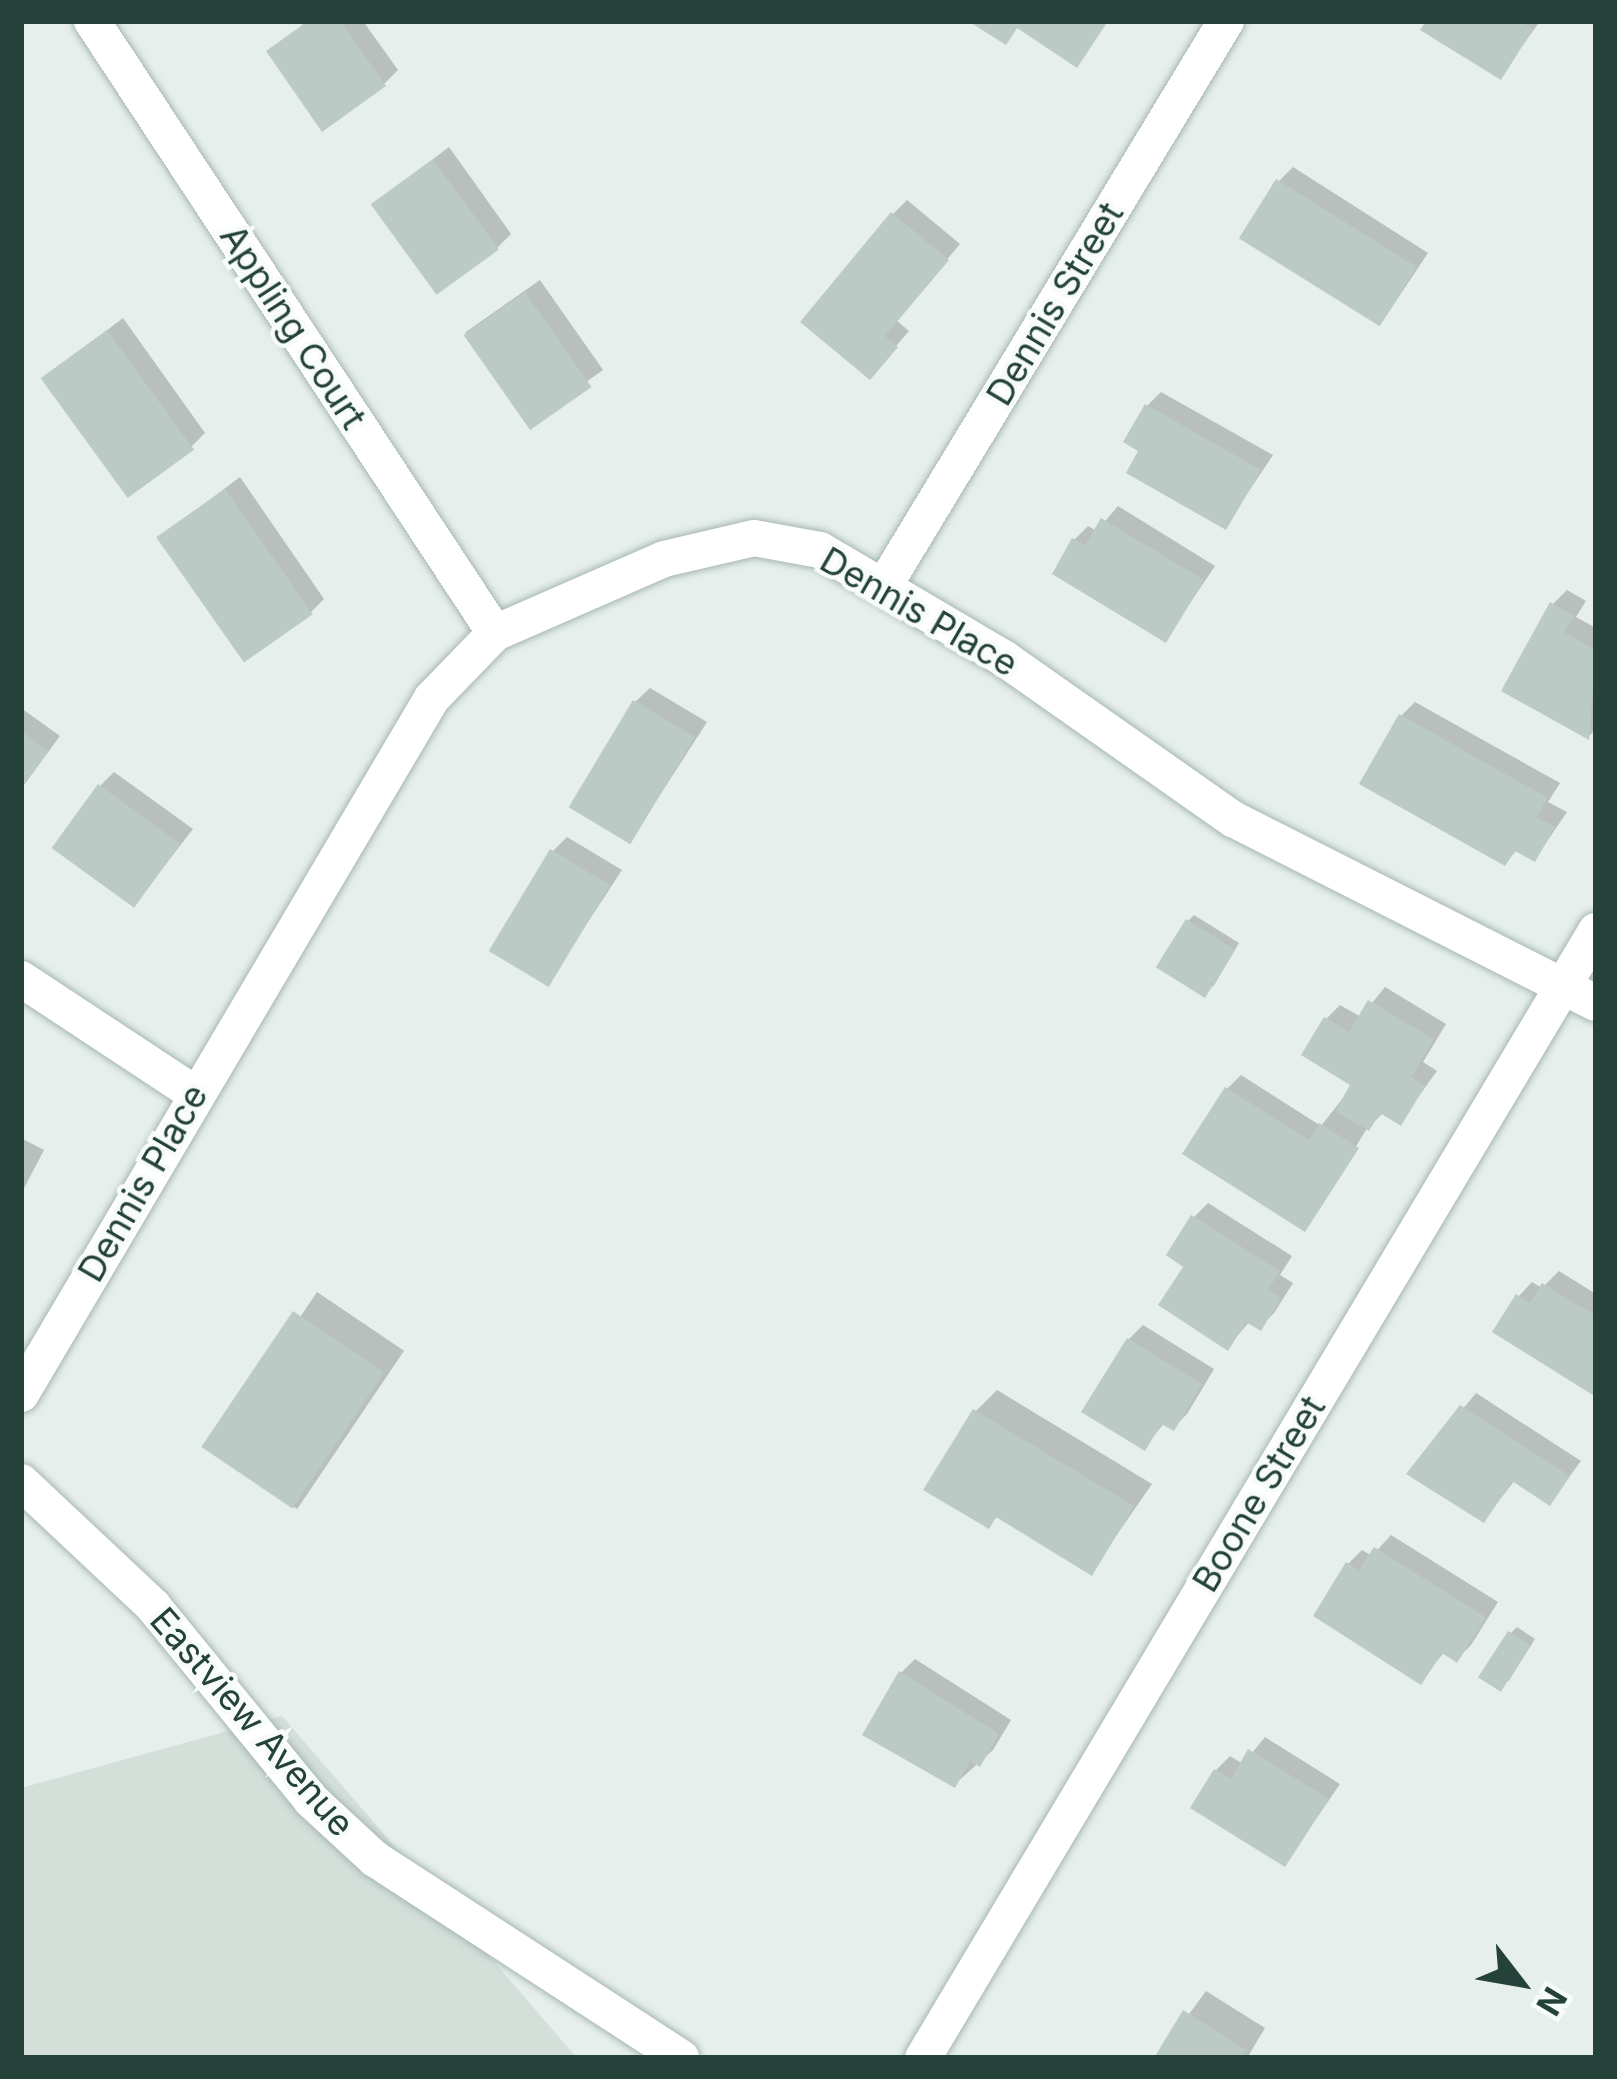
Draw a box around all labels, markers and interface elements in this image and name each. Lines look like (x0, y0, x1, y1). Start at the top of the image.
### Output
street label: Dennis Street (978, 195, 1132, 413)
street label: Appling Court (211, 217, 375, 437)
street label: Dennis Place (813, 538, 1025, 686)
street label: Dennis Place (69, 1077, 217, 1289)
street label: Boone Street (1184, 1388, 1334, 1600)
street label: Eastview Avenue (141, 1599, 363, 1845)
north arrow (1461, 1923, 1581, 2043)
text: N (1528, 1980, 1575, 2023)

